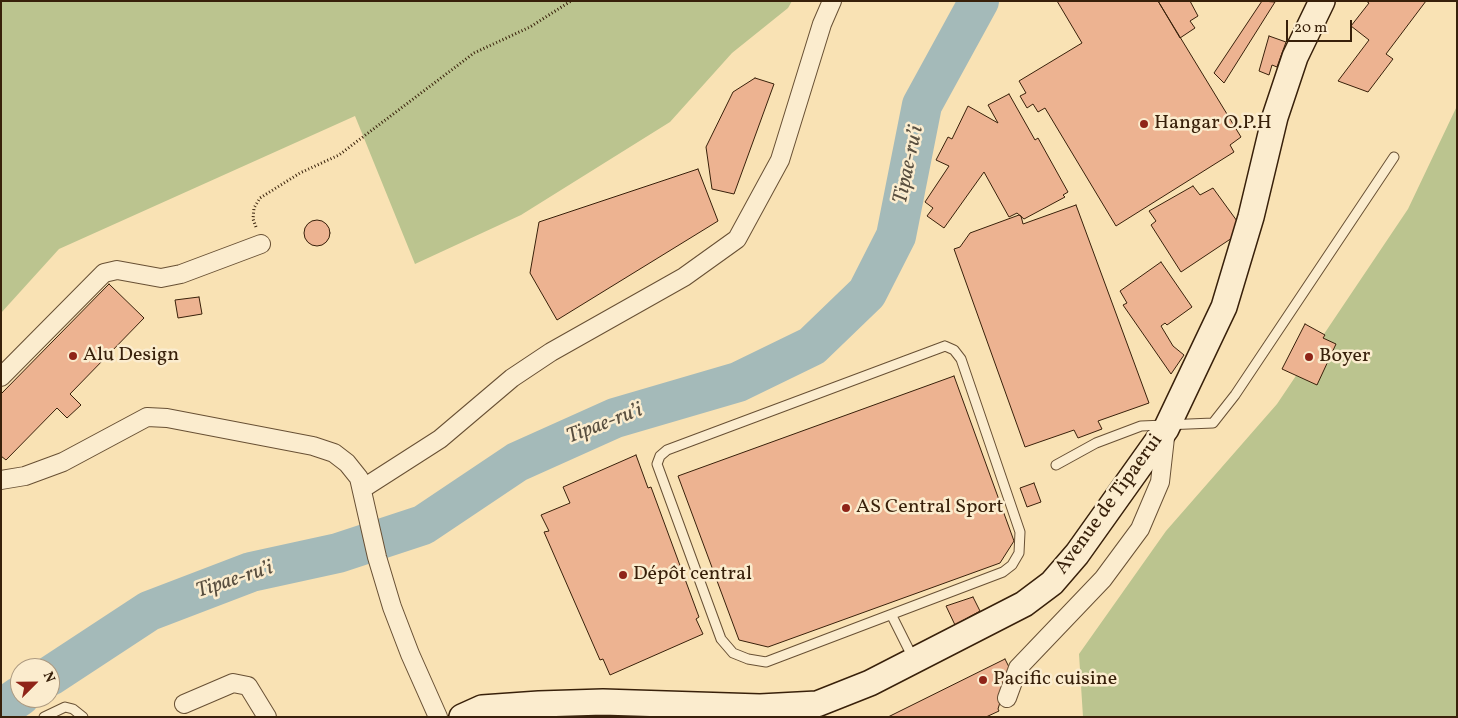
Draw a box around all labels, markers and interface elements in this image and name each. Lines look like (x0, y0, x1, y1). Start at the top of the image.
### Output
scale bar (1288, 10, 1354, 42)
text: 20 m (1294, 18, 1327, 39)
place label: Hangar O.P.H (1154, 112, 1272, 136)
marker: Hangar O.P.H (1138, 118, 1150, 130)
water label: Tipae-ru’i (889, 124, 931, 206)
place label: Alu Design (83, 344, 179, 368)
place label: Boyer (1319, 345, 1370, 369)
marker: Alu Design (67, 350, 79, 362)
marker: Boyer (1303, 351, 1315, 363)
water label: Tipae-ru’i (564, 399, 646, 451)
street label: Avenue de Tipaerui (1051, 430, 1169, 580)
place label: AS Central Sport (856, 496, 1003, 520)
marker: AS Central Sport (840, 502, 852, 514)
water label: Tipae-ru’i (194, 557, 276, 605)
place label: Dépôt central (633, 563, 752, 587)
marker: Dépôt central (617, 569, 629, 581)
north arrow (10, 658, 60, 708)
place label: Pacific cuisine (993, 668, 1117, 692)
text: N (38, 669, 59, 686)
marker: Pacific cuisine (977, 674, 989, 686)

